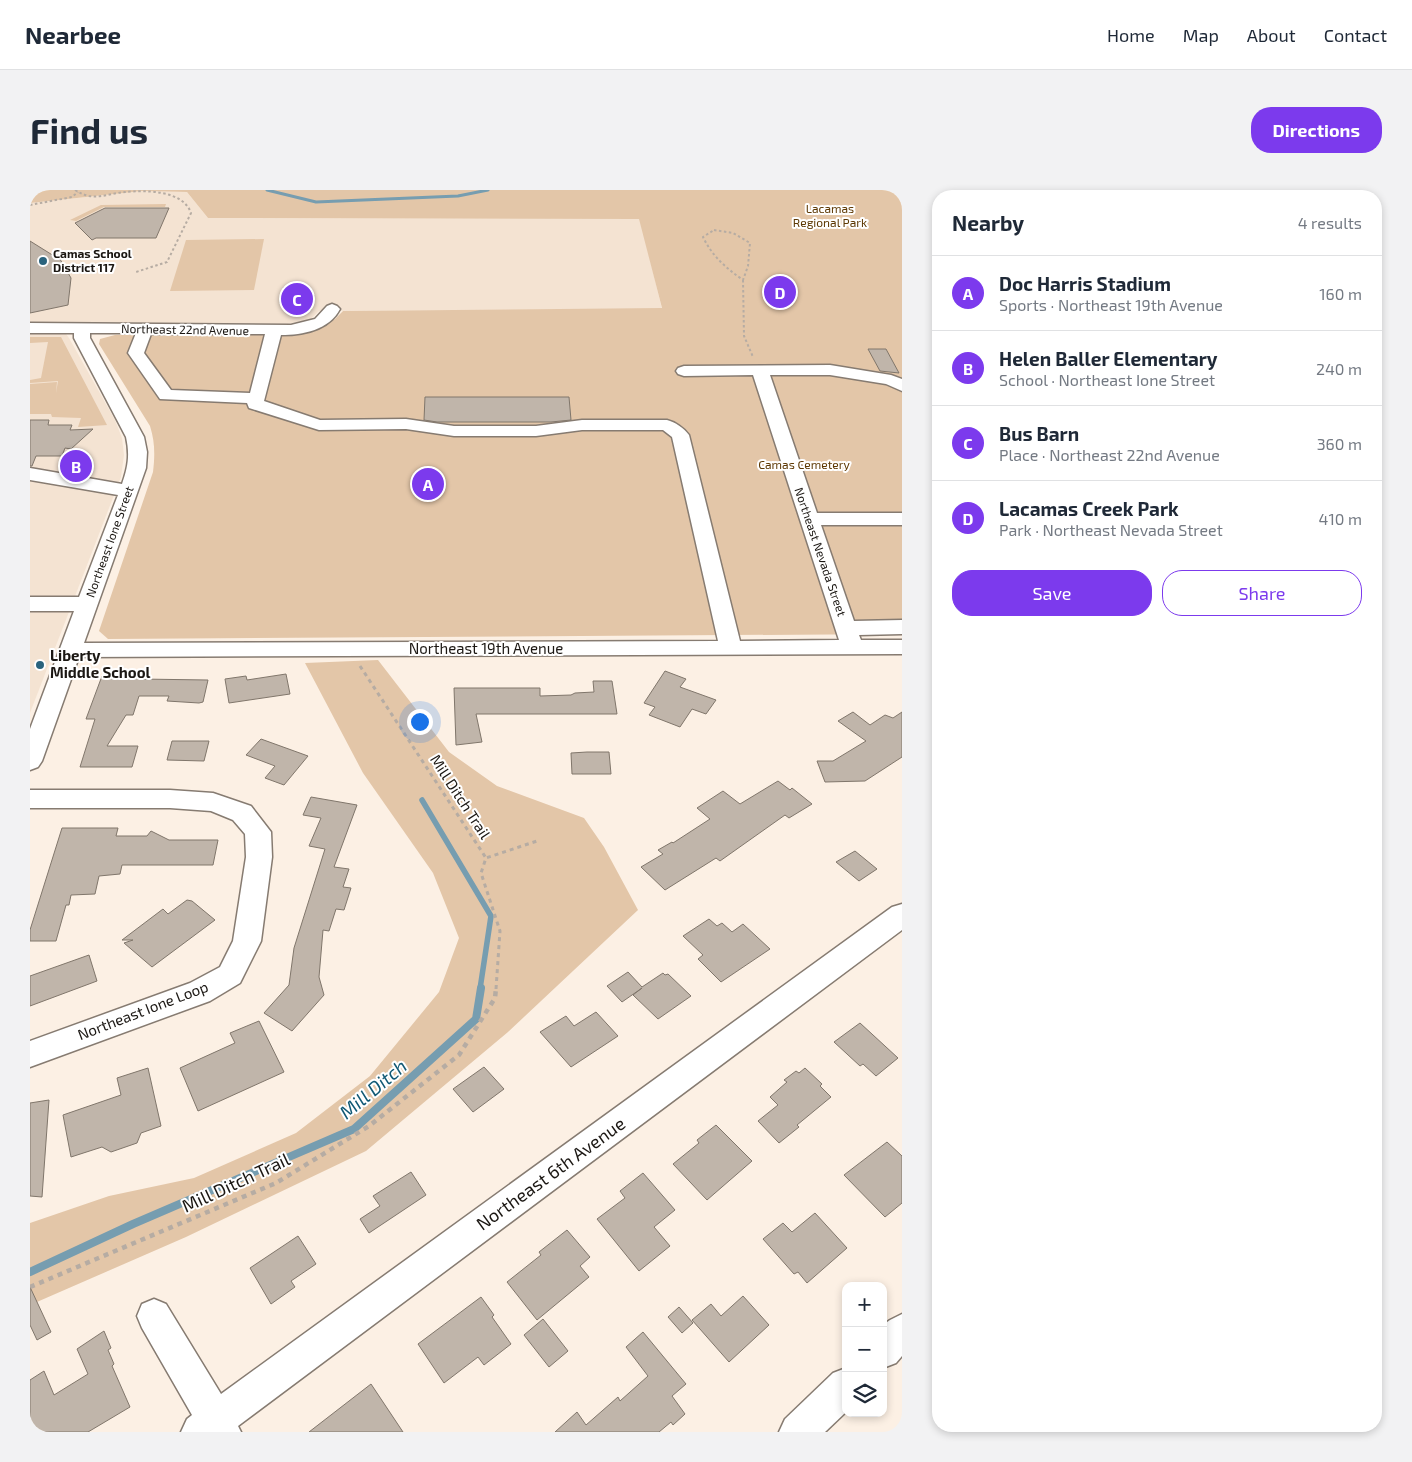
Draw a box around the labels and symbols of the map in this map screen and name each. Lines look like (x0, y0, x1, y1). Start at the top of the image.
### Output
park label: Lacamas Regional Park (793, 201, 867, 229)
place label: Camas School District 117 (53, 246, 132, 274)
marker: Camas School District 117 (37, 255, 49, 267)
pin: D (764, 273, 796, 311)
pin: C (281, 280, 313, 318)
street label: Northeast 22nd Avenue (121, 321, 249, 337)
pin: B (60, 447, 92, 485)
park label: Camas Cemetery (758, 457, 851, 471)
pin: A (412, 465, 444, 503)
street label: Northeast Ione Street (82, 484, 136, 599)
street label: Northeast Nevada Street (792, 485, 850, 618)
street label: Northeast 19th Avenue (409, 639, 563, 657)
place label: Liberty Middle School (50, 646, 151, 681)
marker: Liberty Middle School (34, 659, 46, 671)
your location (407, 709, 433, 735)
street label: Mill Ditch Trail (427, 751, 495, 842)
street label: Northeast Ione Loop (75, 977, 211, 1043)
water label: Mill Ditch (334, 1054, 411, 1123)
street label: Northeast 6th Avenue (472, 1112, 629, 1235)
street label: Mill Ditch Trail (178, 1147, 294, 1217)

